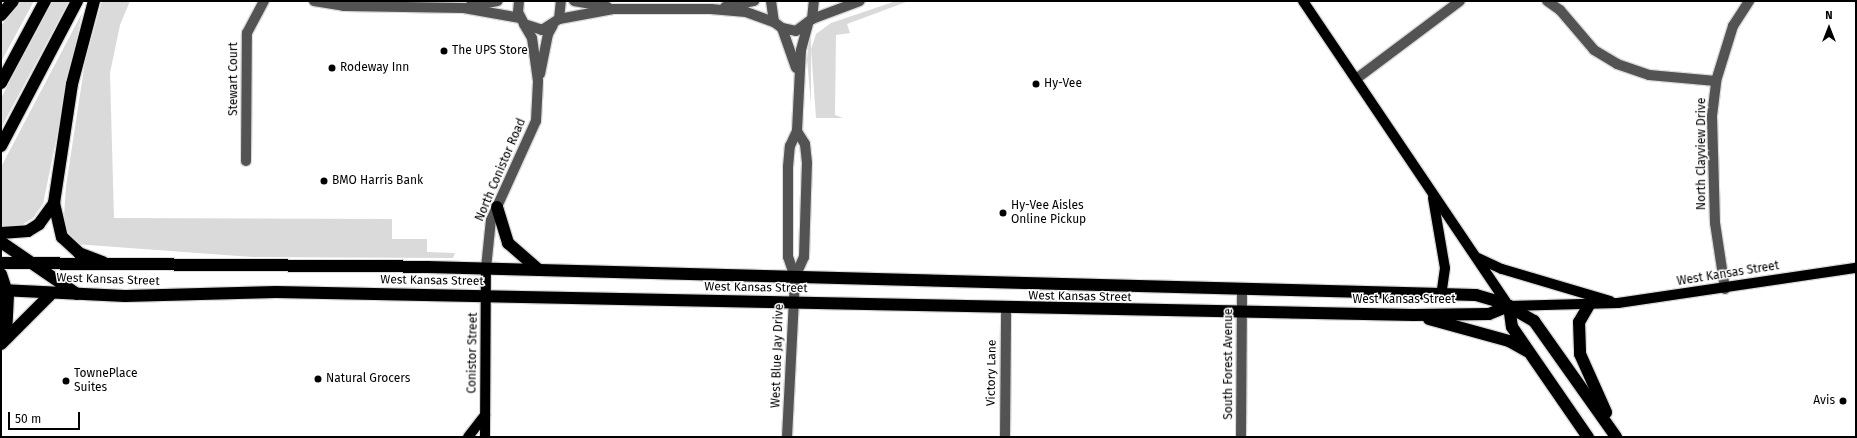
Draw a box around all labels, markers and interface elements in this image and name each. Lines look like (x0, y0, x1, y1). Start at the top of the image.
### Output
north arrow (1809, 8, 1849, 48)
text: N (1825, 9, 1833, 22)
street label: Stewart Court (227, 42, 241, 116)
place label: The UPS Store (452, 44, 528, 58)
marker: The UPS Store (439, 46, 449, 56)
place label: Rodeway Inn (340, 61, 409, 75)
marker: Rodeway Inn (327, 63, 337, 73)
place label: Hy-Vee (1044, 77, 1082, 91)
marker: Hy-Vee (1031, 79, 1041, 89)
street label: North Clayview Drive (1695, 98, 1709, 210)
street label: North Conistor Road (473, 116, 529, 224)
place label: BMO Harris Bank (332, 174, 423, 188)
marker: BMO Harris Bank (319, 176, 329, 186)
place label: Hy-Vee Aisles Online Pickup (1011, 199, 1086, 227)
marker: Hy-Vee Aisles Online Pickup (998, 208, 1008, 218)
street label: West Kansas Street (1676, 259, 1780, 289)
street label: West Kansas Street (56, 271, 160, 289)
street label: West Kansas Street (380, 273, 484, 289)
street label: West Kansas Street (704, 280, 808, 296)
street label: West Kansas Street (1028, 289, 1132, 305)
street label: West Kansas Street (1352, 293, 1456, 307)
street label: West Blue Jay Drive (769, 304, 787, 408)
street label: South Forest Avenue (1222, 308, 1236, 420)
street label: Conistor Street (465, 312, 481, 394)
street label: Victory Lane (984, 340, 1000, 406)
place label: TownePlace Suites (74, 367, 138, 395)
place label: Natural Grocers (326, 372, 410, 386)
marker: Natural Grocers (313, 374, 323, 384)
marker: TownePlace Suites (61, 376, 71, 386)
place label: Avis (1813, 394, 1835, 408)
marker: Avis (1838, 396, 1848, 406)
scale bar (10, 404, 82, 430)
text: 50 m (15, 412, 41, 426)

